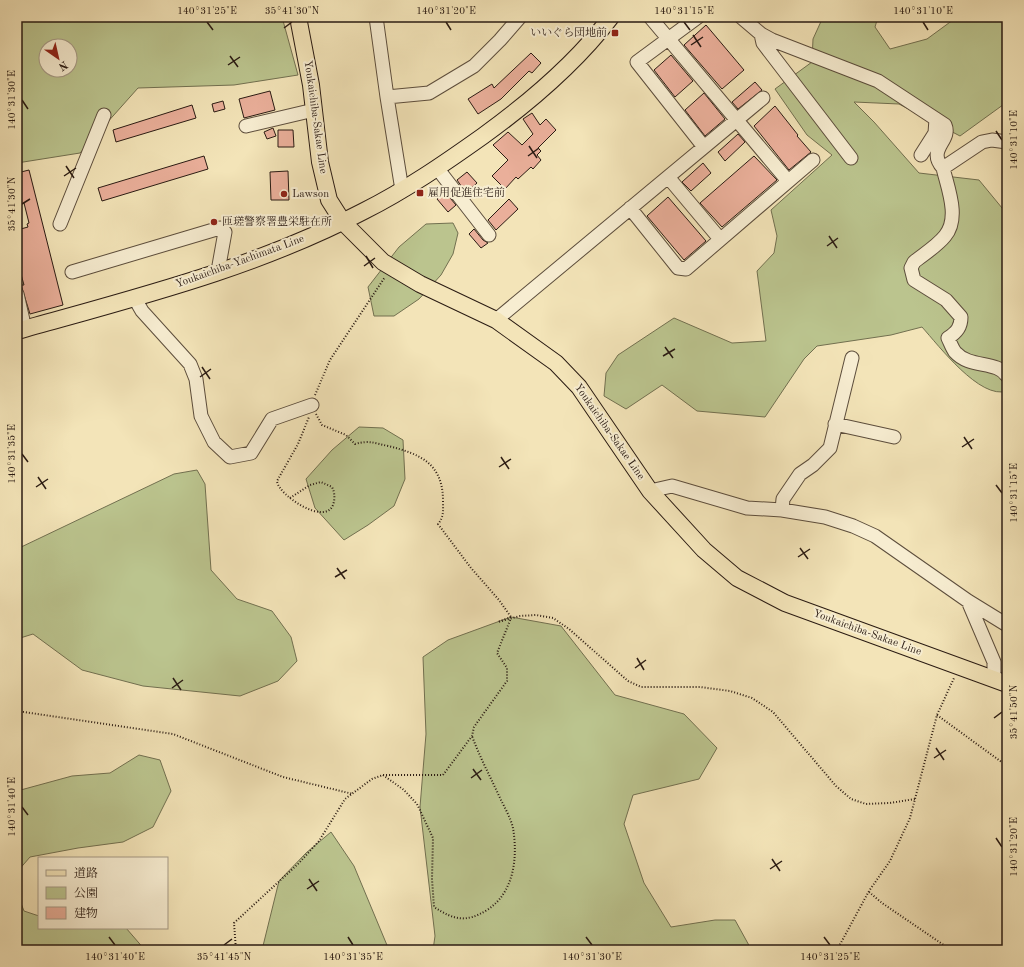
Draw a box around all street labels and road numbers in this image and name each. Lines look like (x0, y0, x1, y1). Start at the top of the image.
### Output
street label: Youkaichiba-Sakae Line (302, 60, 328, 174)
street label: Youkaichiba-Yachimata Line (174, 234, 306, 290)
street label: Youkaichiba-Sakae Line (572, 382, 646, 482)
street label: Youkaichiba-Sakae Line (811, 608, 923, 658)

